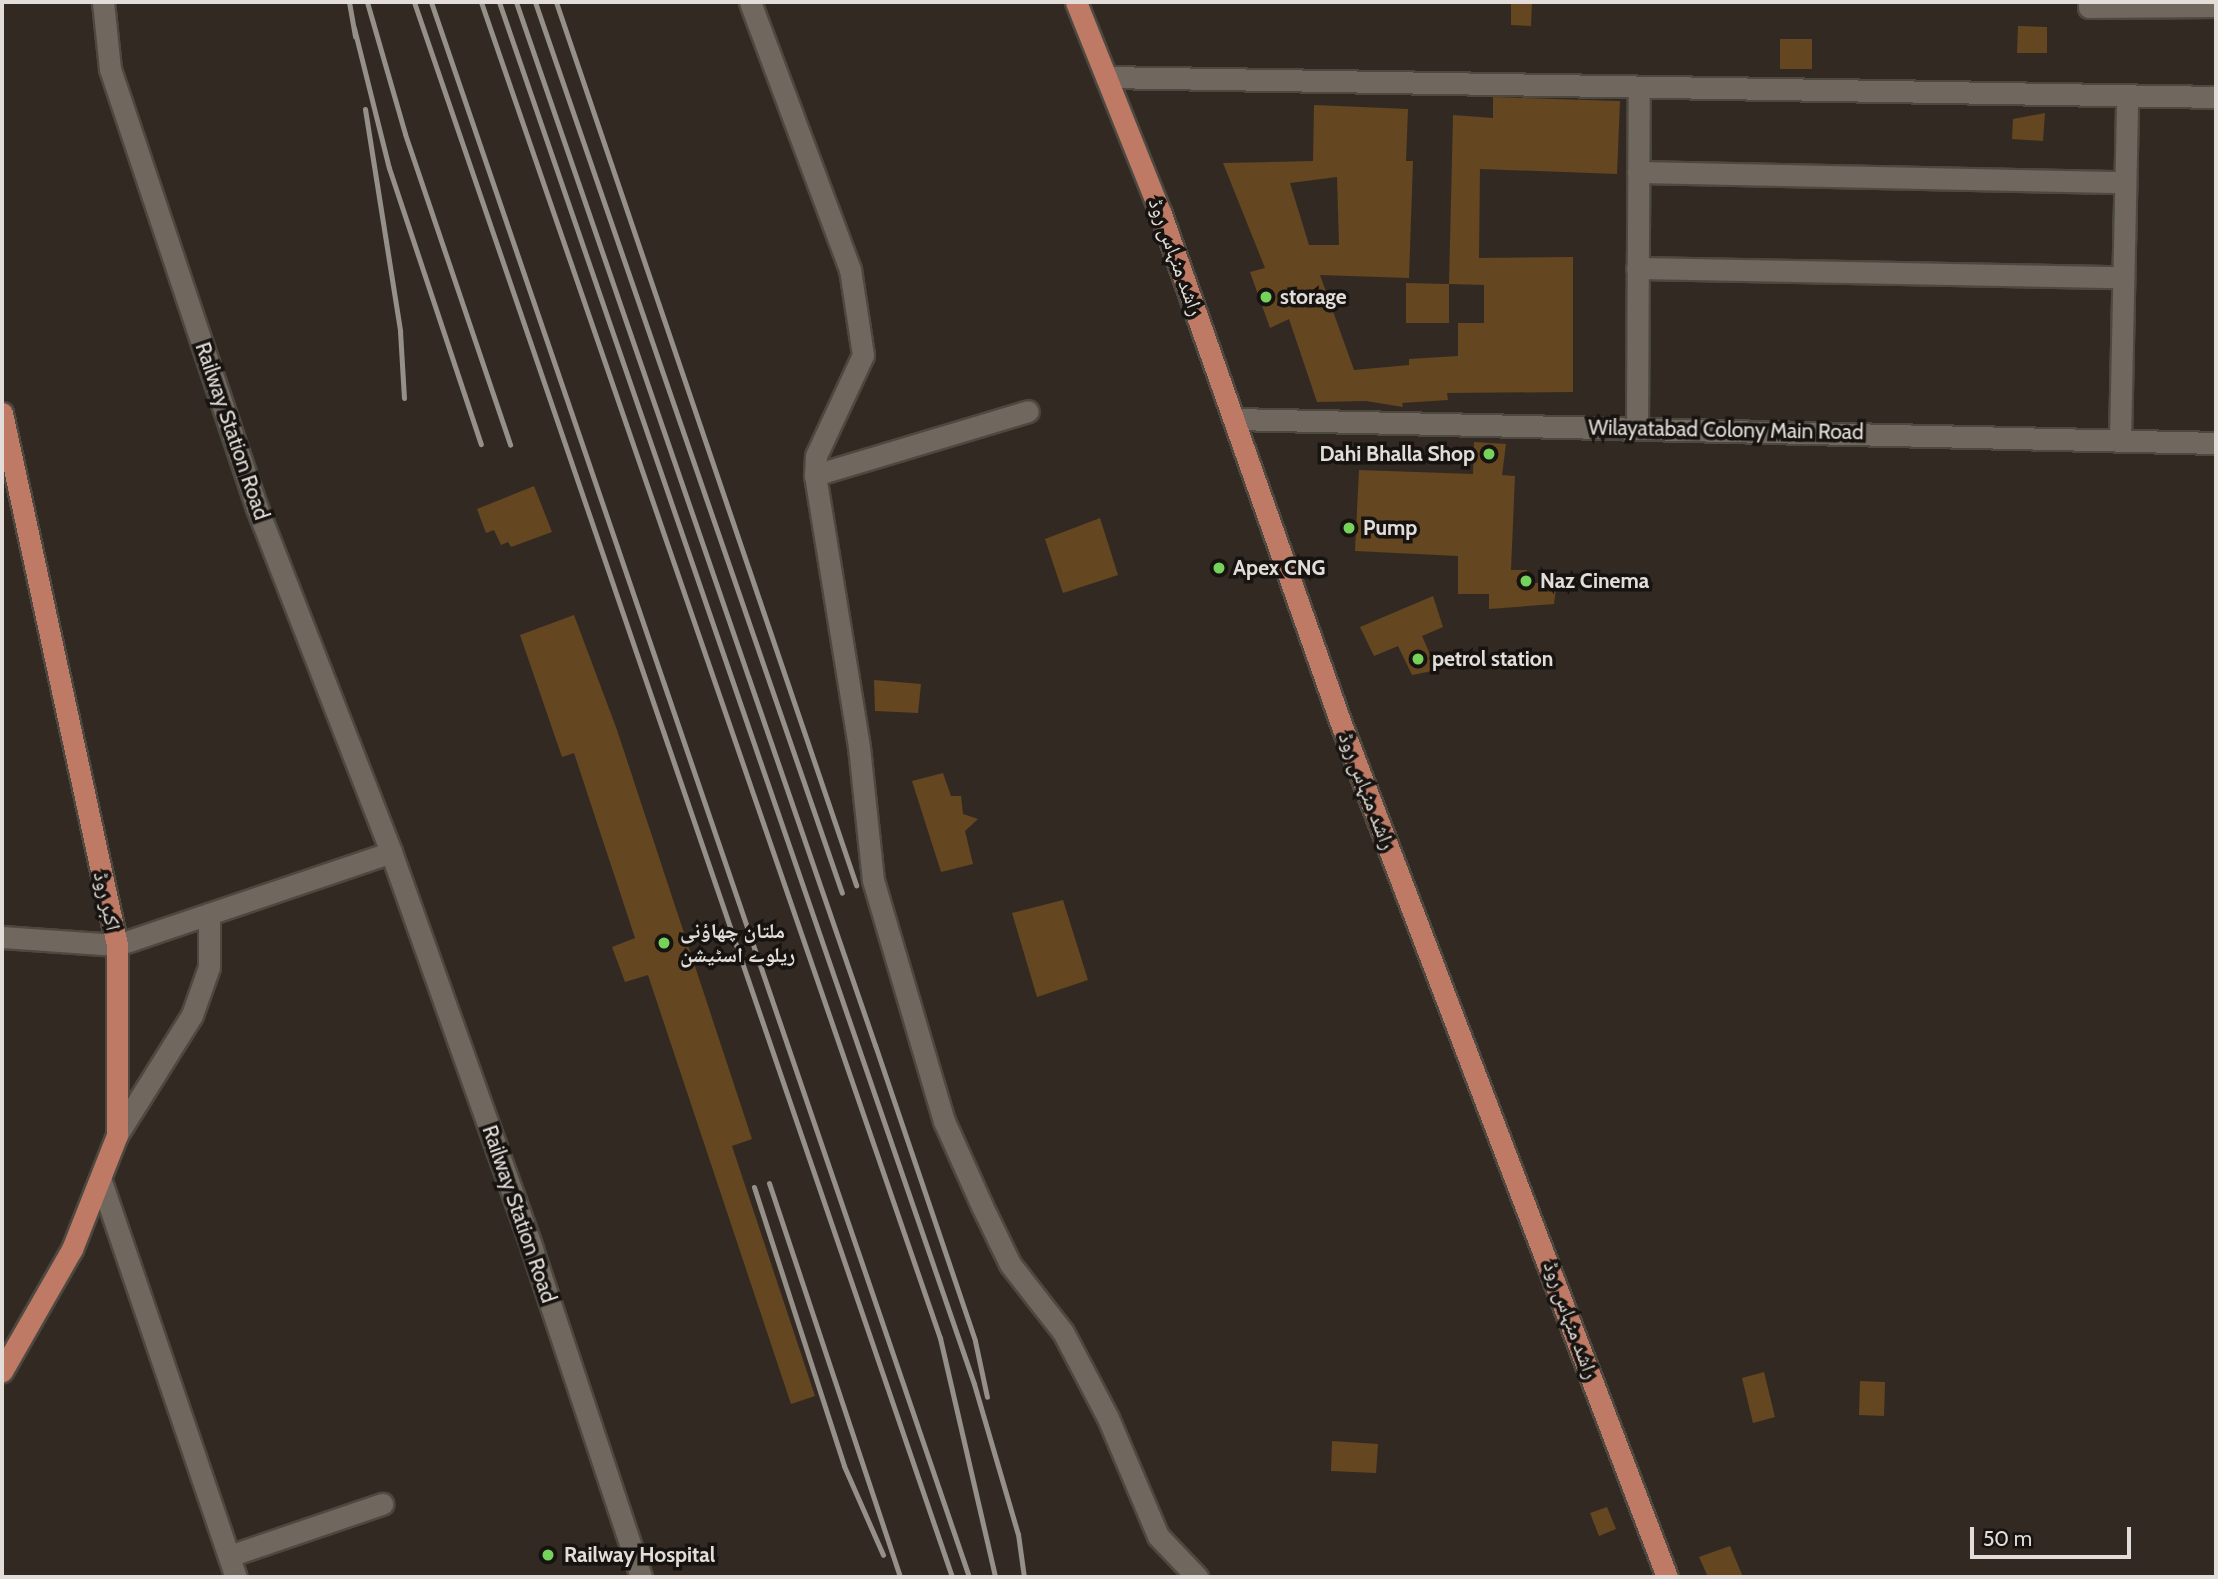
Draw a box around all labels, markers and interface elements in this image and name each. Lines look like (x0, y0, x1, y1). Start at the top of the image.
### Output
street label: راشد منہاس روڈ (1143, 195, 1209, 319)
place label: storage (1280, 284, 1347, 310)
marker: storage (1258, 289, 1274, 305)
street label: Railway Station Road (190, 339, 274, 523)
street label: Wilayatabad Colony Main Road (1588, 415, 1864, 445)
place label: Dahi Bhalla Shop (1319, 441, 1475, 467)
marker: Dahi Bhalla Shop (1481, 446, 1497, 462)
place label: Pump (1363, 515, 1417, 541)
marker: Pump (1341, 520, 1357, 536)
place label: Apex CNG (1233, 555, 1325, 581)
marker: Apex CNG (1211, 560, 1227, 576)
place label: Naz Cinema (1540, 568, 1649, 594)
marker: Naz Cinema (1518, 573, 1534, 589)
place label: petrol station (1432, 646, 1553, 672)
marker: petrol station (1410, 651, 1426, 667)
street label: راشد منہاس روڈ (1333, 729, 1401, 853)
street label: اکبر روڈ (88, 869, 126, 933)
place label: ملتان چھاؤنی ریلوے اسٹیشن (680, 918, 795, 968)
marker: ملتان چھاؤنی ریلوے اسٹیشن (654, 933, 674, 953)
street label: Railway Station Road (477, 1122, 561, 1306)
street label: راشد منہاس روڈ (1538, 1258, 1604, 1382)
scale bar (1973, 1512, 2134, 1556)
text: 50 m (1983, 1526, 2032, 1551)
place label: Railway Hospital (564, 1542, 715, 1568)
marker: Railway Hospital (538, 1545, 558, 1565)

